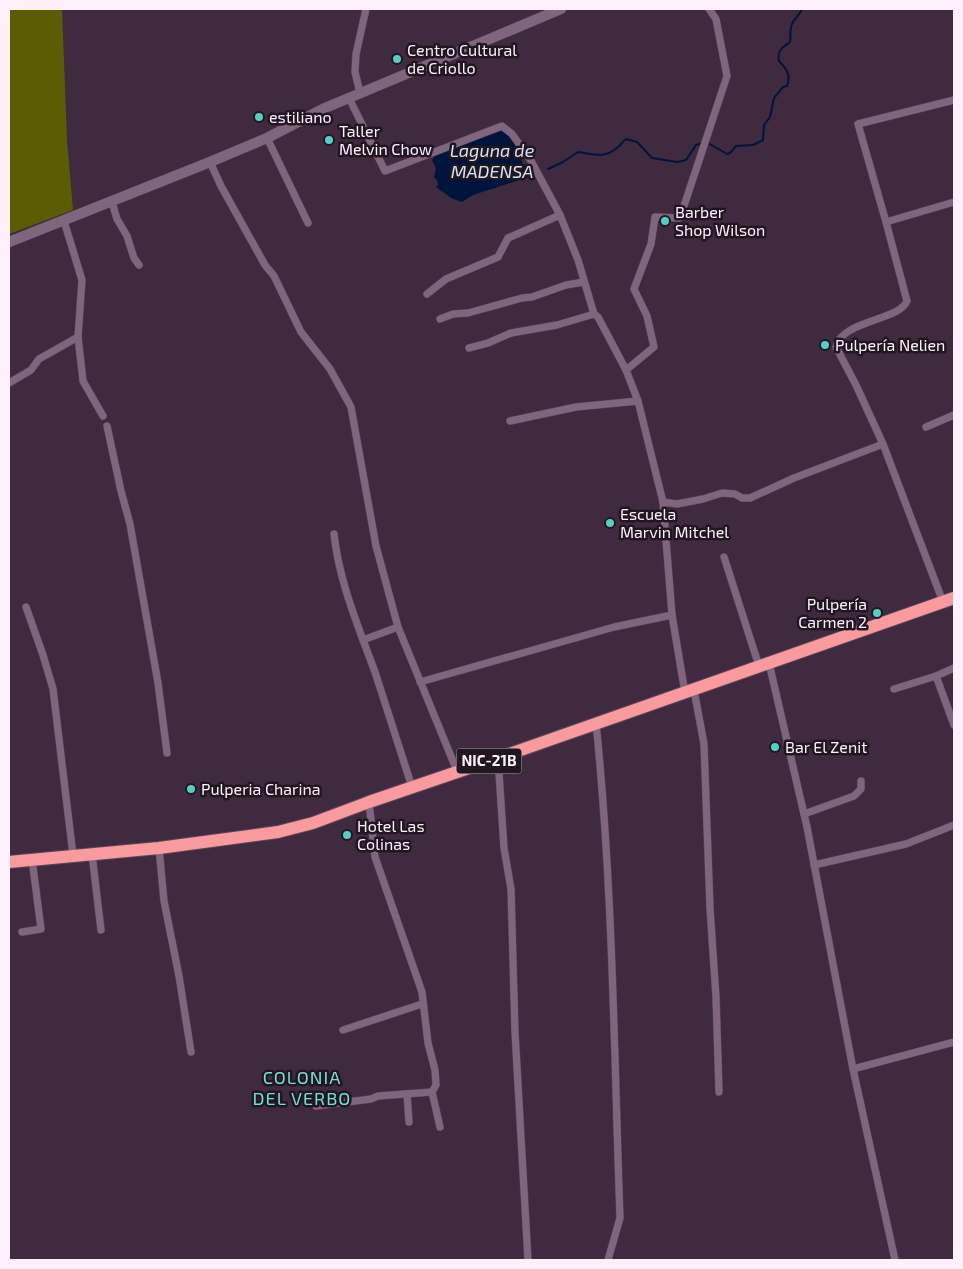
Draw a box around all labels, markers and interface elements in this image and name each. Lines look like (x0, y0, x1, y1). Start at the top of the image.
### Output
place label: Centro Cultural de Criollo (407, 40, 517, 77)
marker: Centro Cultural de Criollo (391, 53, 403, 65)
place label: estiliano (269, 107, 332, 126)
marker: estiliano (253, 111, 265, 123)
place label: Taller Melvin Chow (339, 121, 432, 158)
marker: Taller Melvin Chow (323, 134, 335, 146)
water label: Laguna de MADENSA (450, 139, 535, 182)
place label: Barber Shop Wilson (675, 202, 765, 239)
marker: Barber Shop Wilson (659, 215, 671, 227)
place label: Pulpería Nelien (835, 335, 945, 354)
marker: Pulpería Nelien (819, 339, 831, 351)
place label: Escuela Marvin Mitchel (620, 504, 729, 541)
marker: Escuela Marvin Mitchel (604, 517, 616, 529)
place label: Pulpería Carmen 2 (798, 594, 867, 631)
marker: Pulpería Carmen 2 (871, 607, 883, 619)
place label: Bar El Zenit (785, 737, 867, 756)
marker: Bar El Zenit (769, 741, 781, 753)
road number: NIC-21B (456, 748, 522, 774)
place label: Pulperia Charina (201, 779, 321, 798)
marker: Pulperia Charina (185, 783, 197, 795)
place label: Hotel Las Colinas (357, 816, 425, 853)
marker: Hotel Las Colinas (341, 829, 353, 841)
district label: COLONIA DEL VERBO (253, 1066, 351, 1109)

